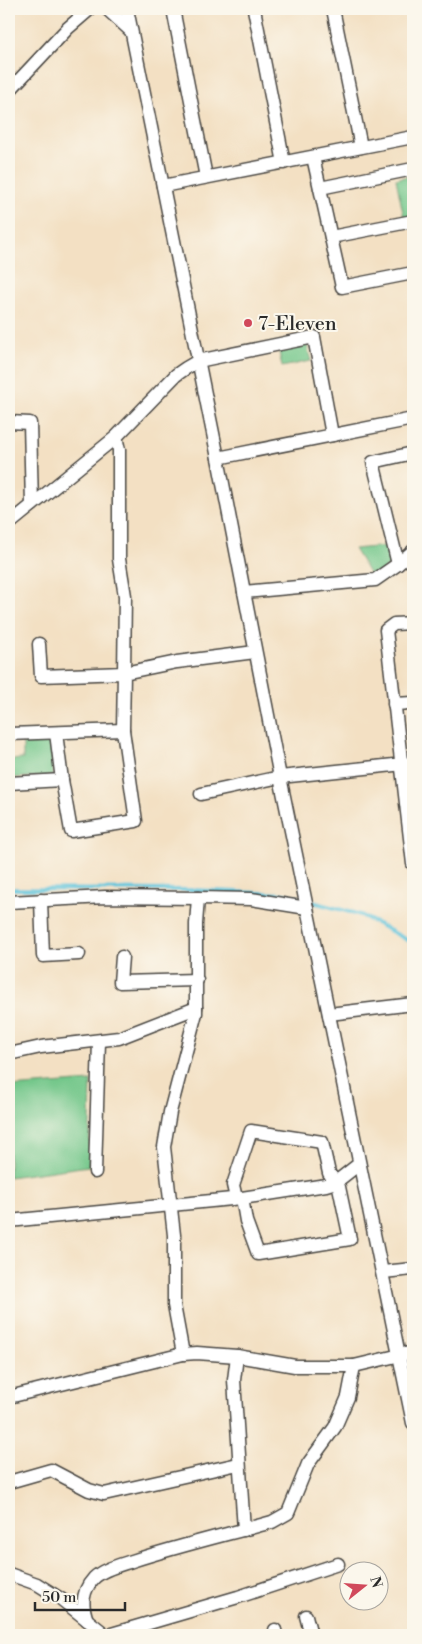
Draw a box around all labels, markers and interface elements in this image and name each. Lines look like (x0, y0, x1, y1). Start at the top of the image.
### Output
place label: 7-Eleven (258, 312, 337, 337)
marker: 7-Eleven (242, 317, 254, 329)
north arrow (340, 1562, 390, 1612)
text: N (365, 1575, 386, 1590)
scale bar (35, 1579, 125, 1611)
text: 50 m (42, 1588, 76, 1607)

